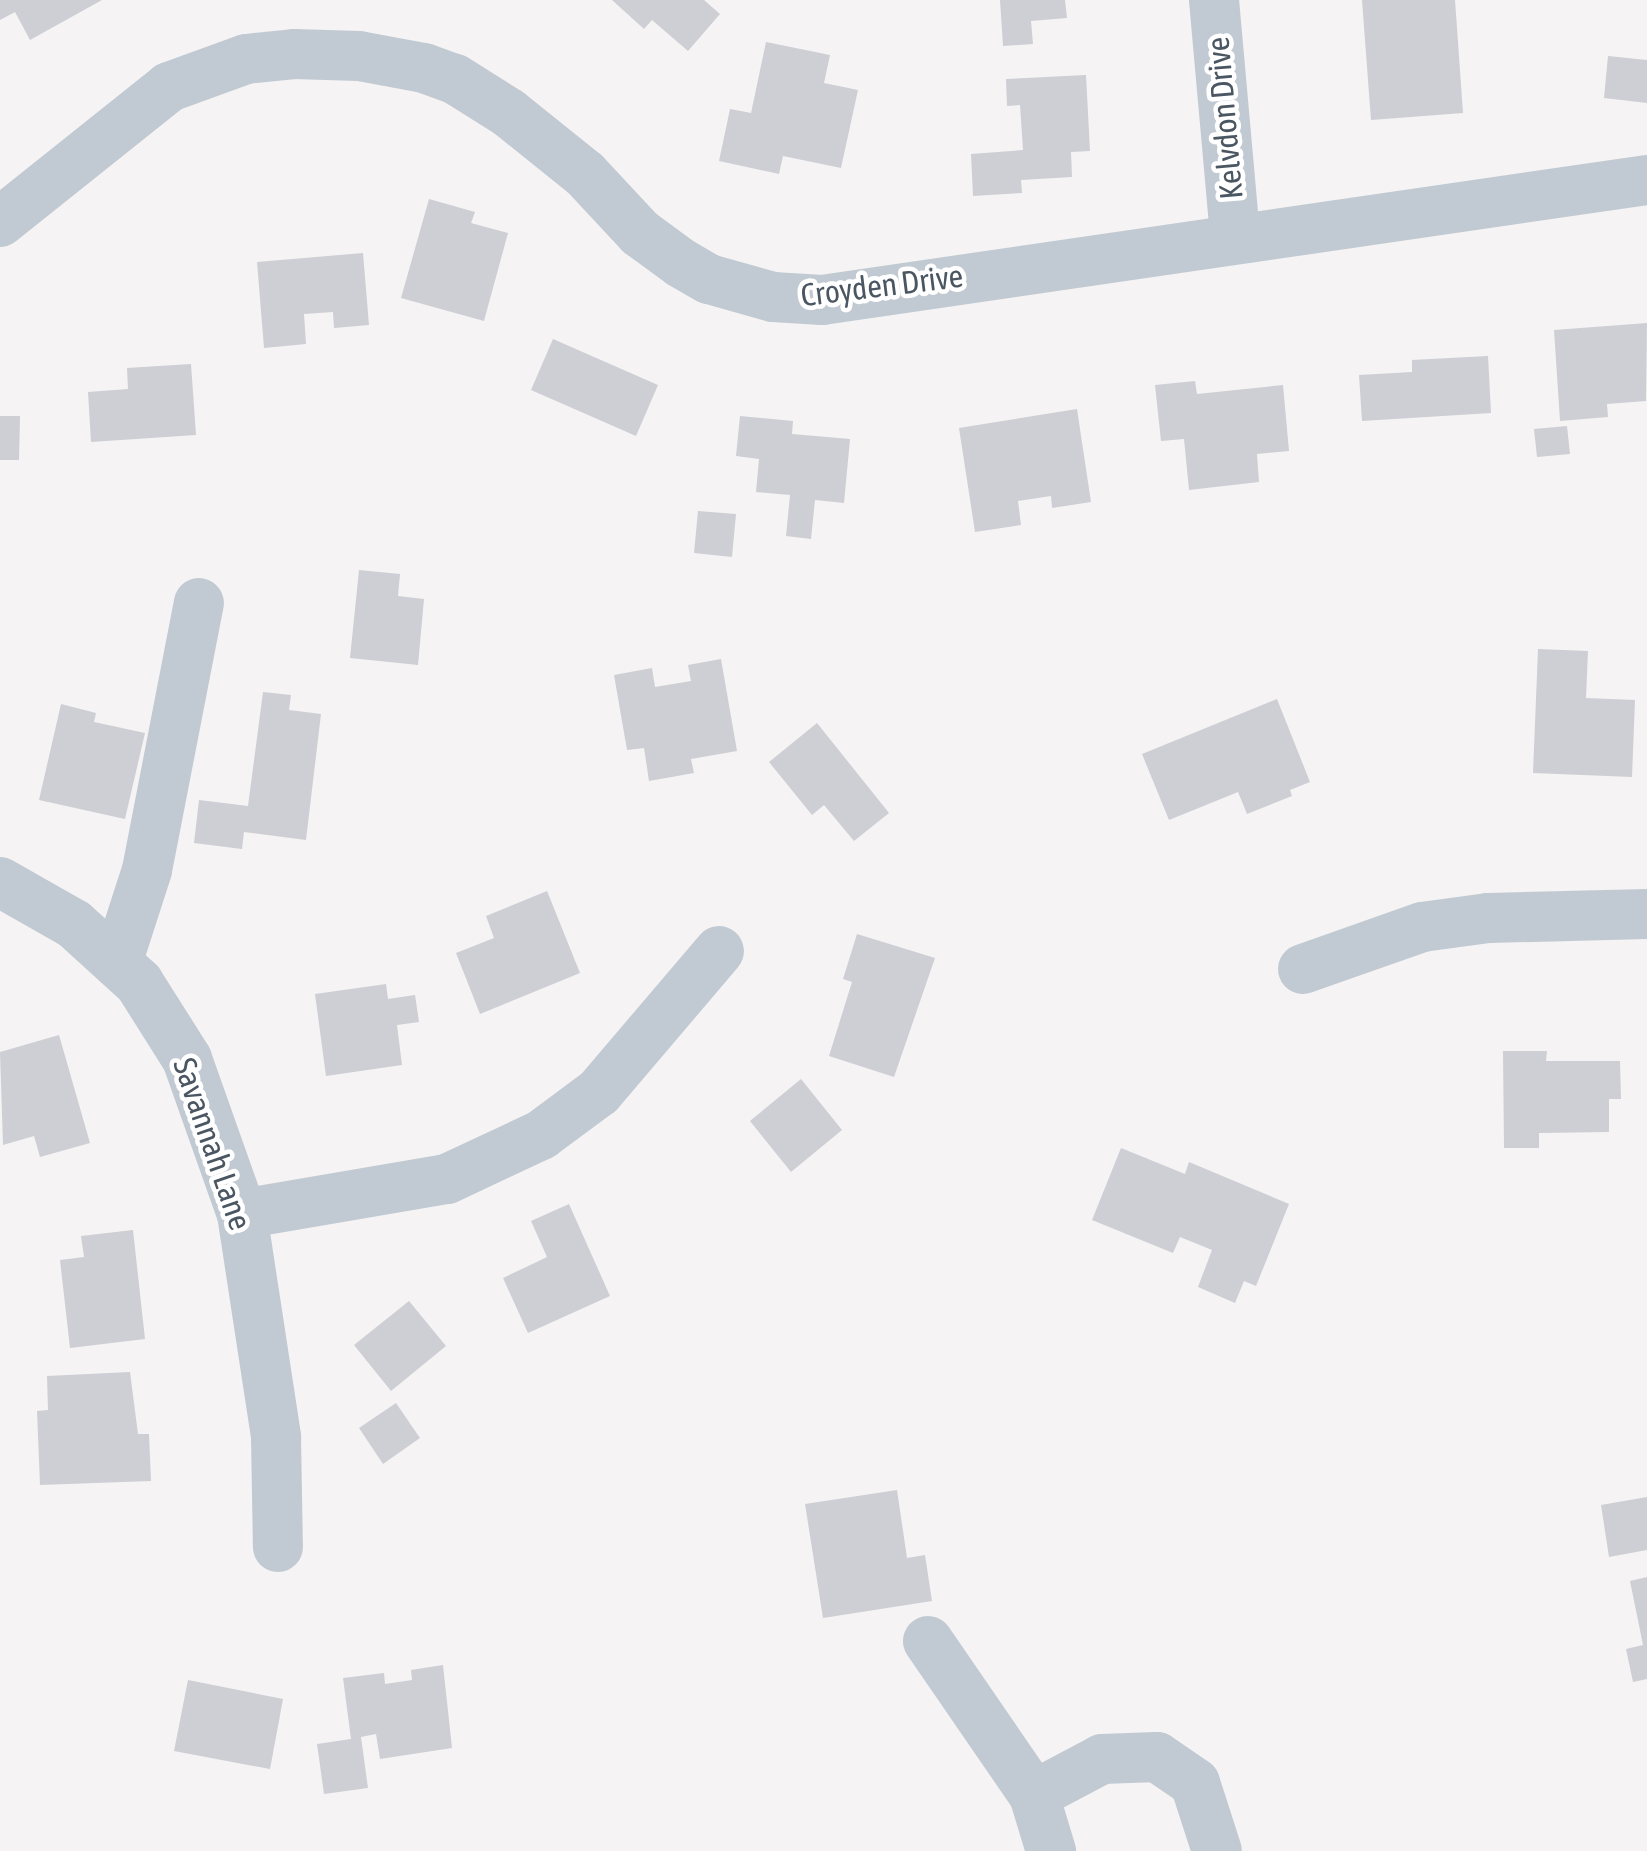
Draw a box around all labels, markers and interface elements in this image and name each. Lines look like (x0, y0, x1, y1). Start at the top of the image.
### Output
street label: Kelvdon Drive (1199, 35, 1251, 201)
street label: Croyden Drive (799, 257, 965, 315)
street label: Savannah Lane (165, 1053, 259, 1235)

